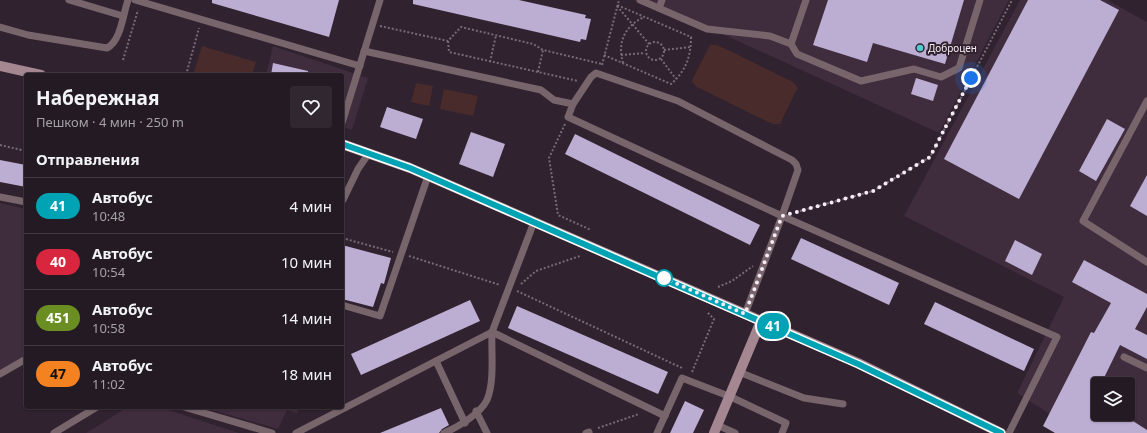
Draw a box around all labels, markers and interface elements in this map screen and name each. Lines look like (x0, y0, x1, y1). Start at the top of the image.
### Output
place label: Доброцен (928, 41, 977, 55)
marker: Доброцен (915, 43, 925, 53)
your location (961, 68, 981, 88)
text: Набережная (36, 85, 159, 111)
button: heart (290, 86, 332, 128)
text: Пешком · 4 мин · 250 m (36, 113, 184, 131)
text: Отправления (36, 149, 140, 169)
text: Автобус (92, 187, 153, 207)
text: 41 (50, 196, 66, 215)
text: 4 мин (289, 196, 332, 216)
text: 10:48 (92, 207, 125, 225)
text: Автобус (92, 243, 153, 263)
text: 40 (50, 252, 66, 271)
text: 10 мин (281, 252, 332, 272)
text: 10:54 (92, 263, 125, 281)
unlabelled marker (655, 269, 673, 287)
text: Автобус (92, 299, 153, 319)
text: 451 (46, 308, 70, 327)
text: 14 мин (281, 308, 332, 328)
line badge: 41 (755, 313, 791, 339)
text: 41 (765, 316, 781, 335)
text: 10:58 (92, 319, 125, 337)
text: Автобус (92, 355, 153, 375)
text: 47 (50, 364, 66, 383)
text: 18 мин (281, 364, 332, 384)
text: 11:02 (92, 375, 125, 393)
map controls (1091, 377, 1135, 421)
button: layers (1091, 377, 1135, 421)

